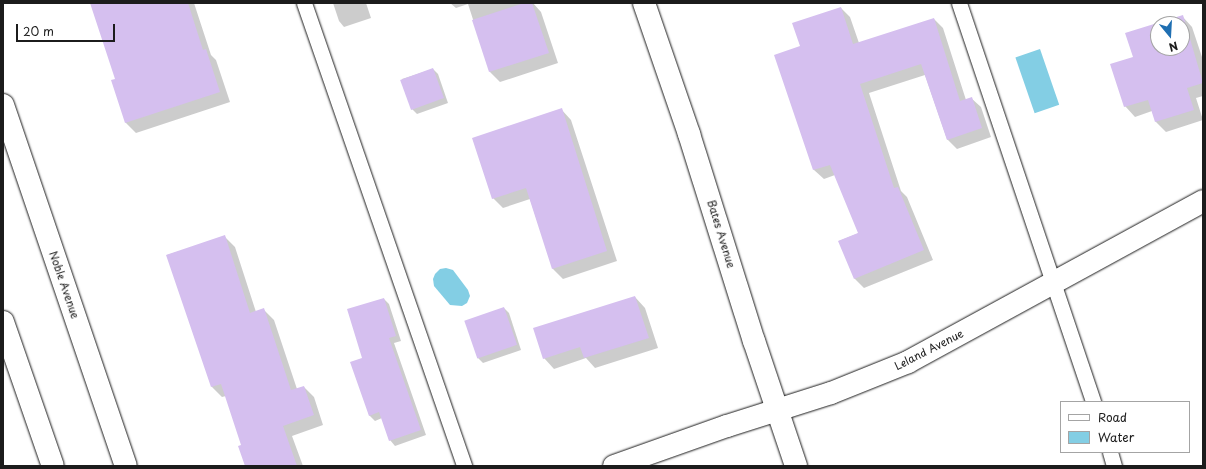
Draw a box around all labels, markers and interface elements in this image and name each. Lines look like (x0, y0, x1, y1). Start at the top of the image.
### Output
scale bar (18, 16, 117, 42)
north arrow (1150, 16, 1190, 56)
text: 20 m (23, 22, 54, 40)
text: N (1167, 38, 1180, 56)
street label: Bates Avenue (704, 198, 738, 270)
street label: Noble Avenue (46, 249, 82, 321)
street label: Leland Avenue (892, 327, 966, 373)
legend (1060, 401, 1190, 453)
text: Road (1098, 408, 1127, 426)
text: Water (1098, 428, 1134, 446)

